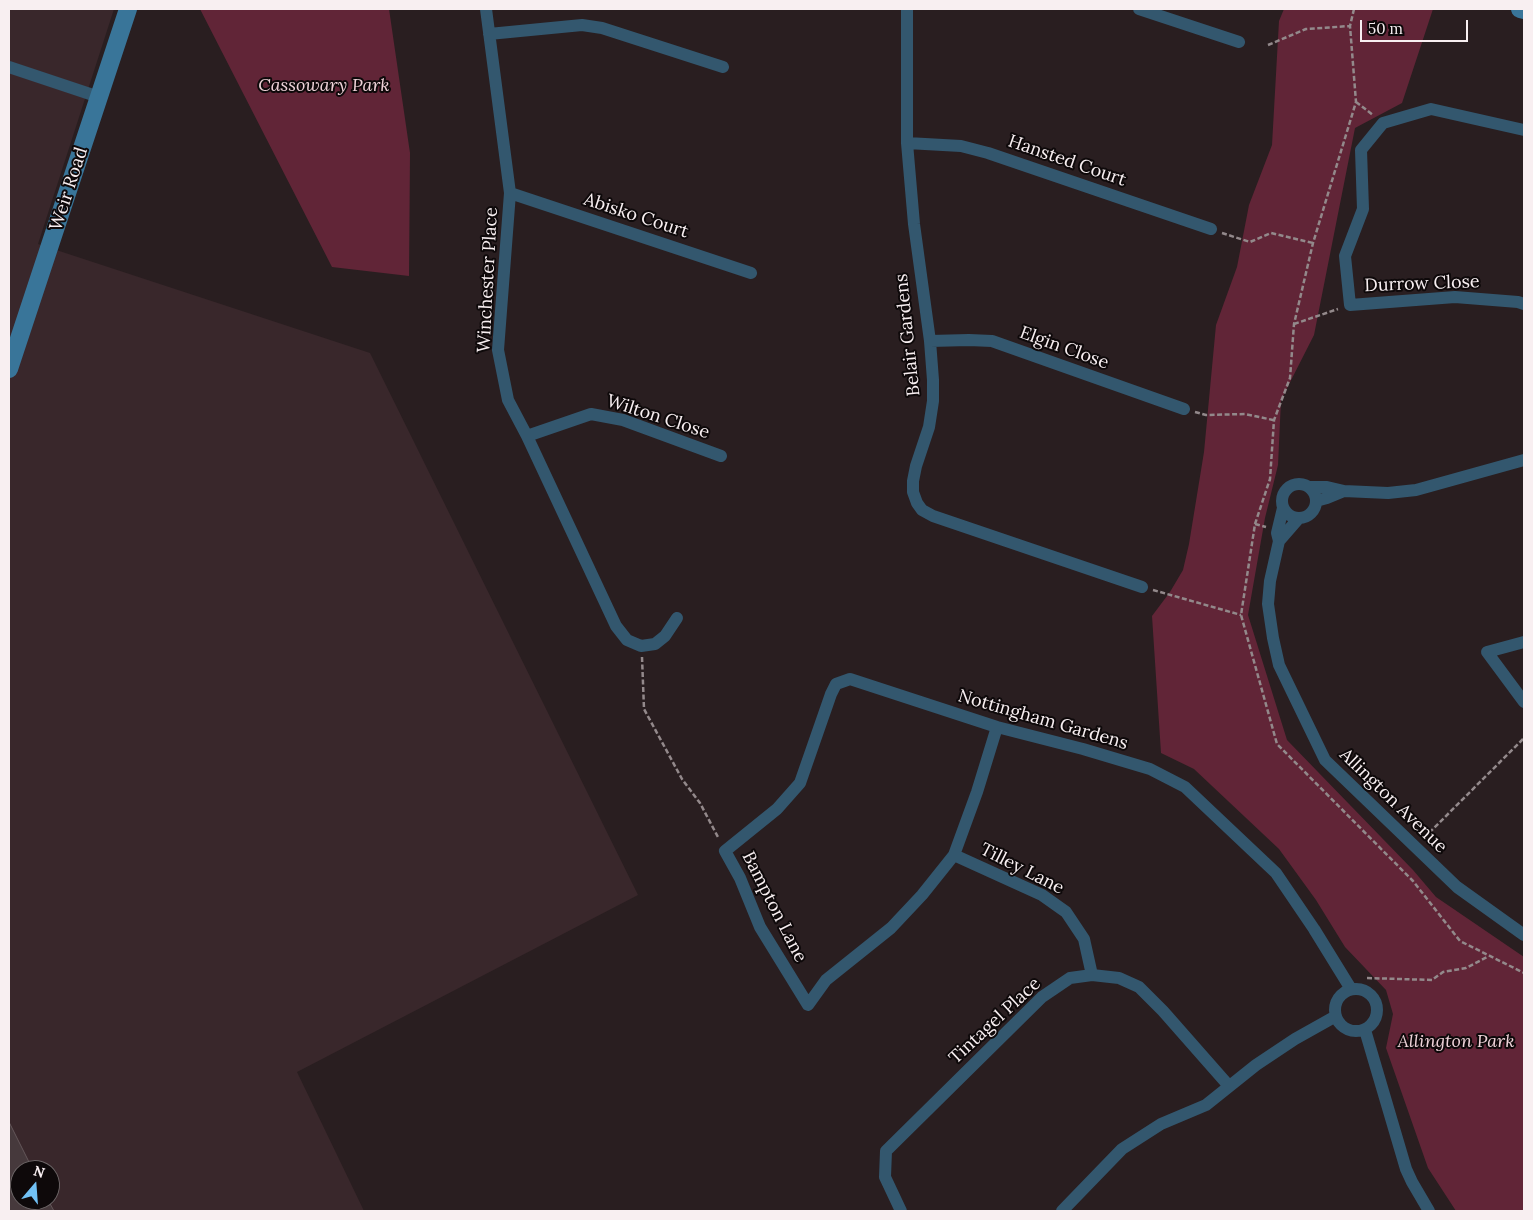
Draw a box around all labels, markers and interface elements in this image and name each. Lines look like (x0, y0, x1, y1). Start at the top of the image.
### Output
scale bar (1363, 10, 1470, 42)
text: 50 m (1368, 19, 1403, 38)
park label: Cassowary Park (258, 75, 390, 97)
street label: Hansted Court (1005, 131, 1129, 191)
street label: Weir Road (45, 145, 93, 233)
street label: Abisko Court (581, 189, 691, 243)
street label: Winchester Place (473, 207, 503, 353)
street label: Durrow Close (1364, 271, 1480, 297)
street label: Belair Gardens (891, 273, 925, 397)
street label: Elgin Close (1016, 322, 1112, 374)
street label: Wilton Close (604, 390, 712, 444)
street label: Nottingham Gardens (955, 685, 1131, 755)
street label: Allington Avenue (1335, 744, 1451, 858)
street label: Tilley Lane (977, 839, 1067, 899)
street label: Bampton Lane (737, 848, 811, 966)
street label: Tintagel Place (945, 973, 1045, 1069)
park label: Allington Park (1397, 1031, 1515, 1053)
north arrow (10, 1160, 60, 1210)
text: N (31, 1161, 47, 1182)

